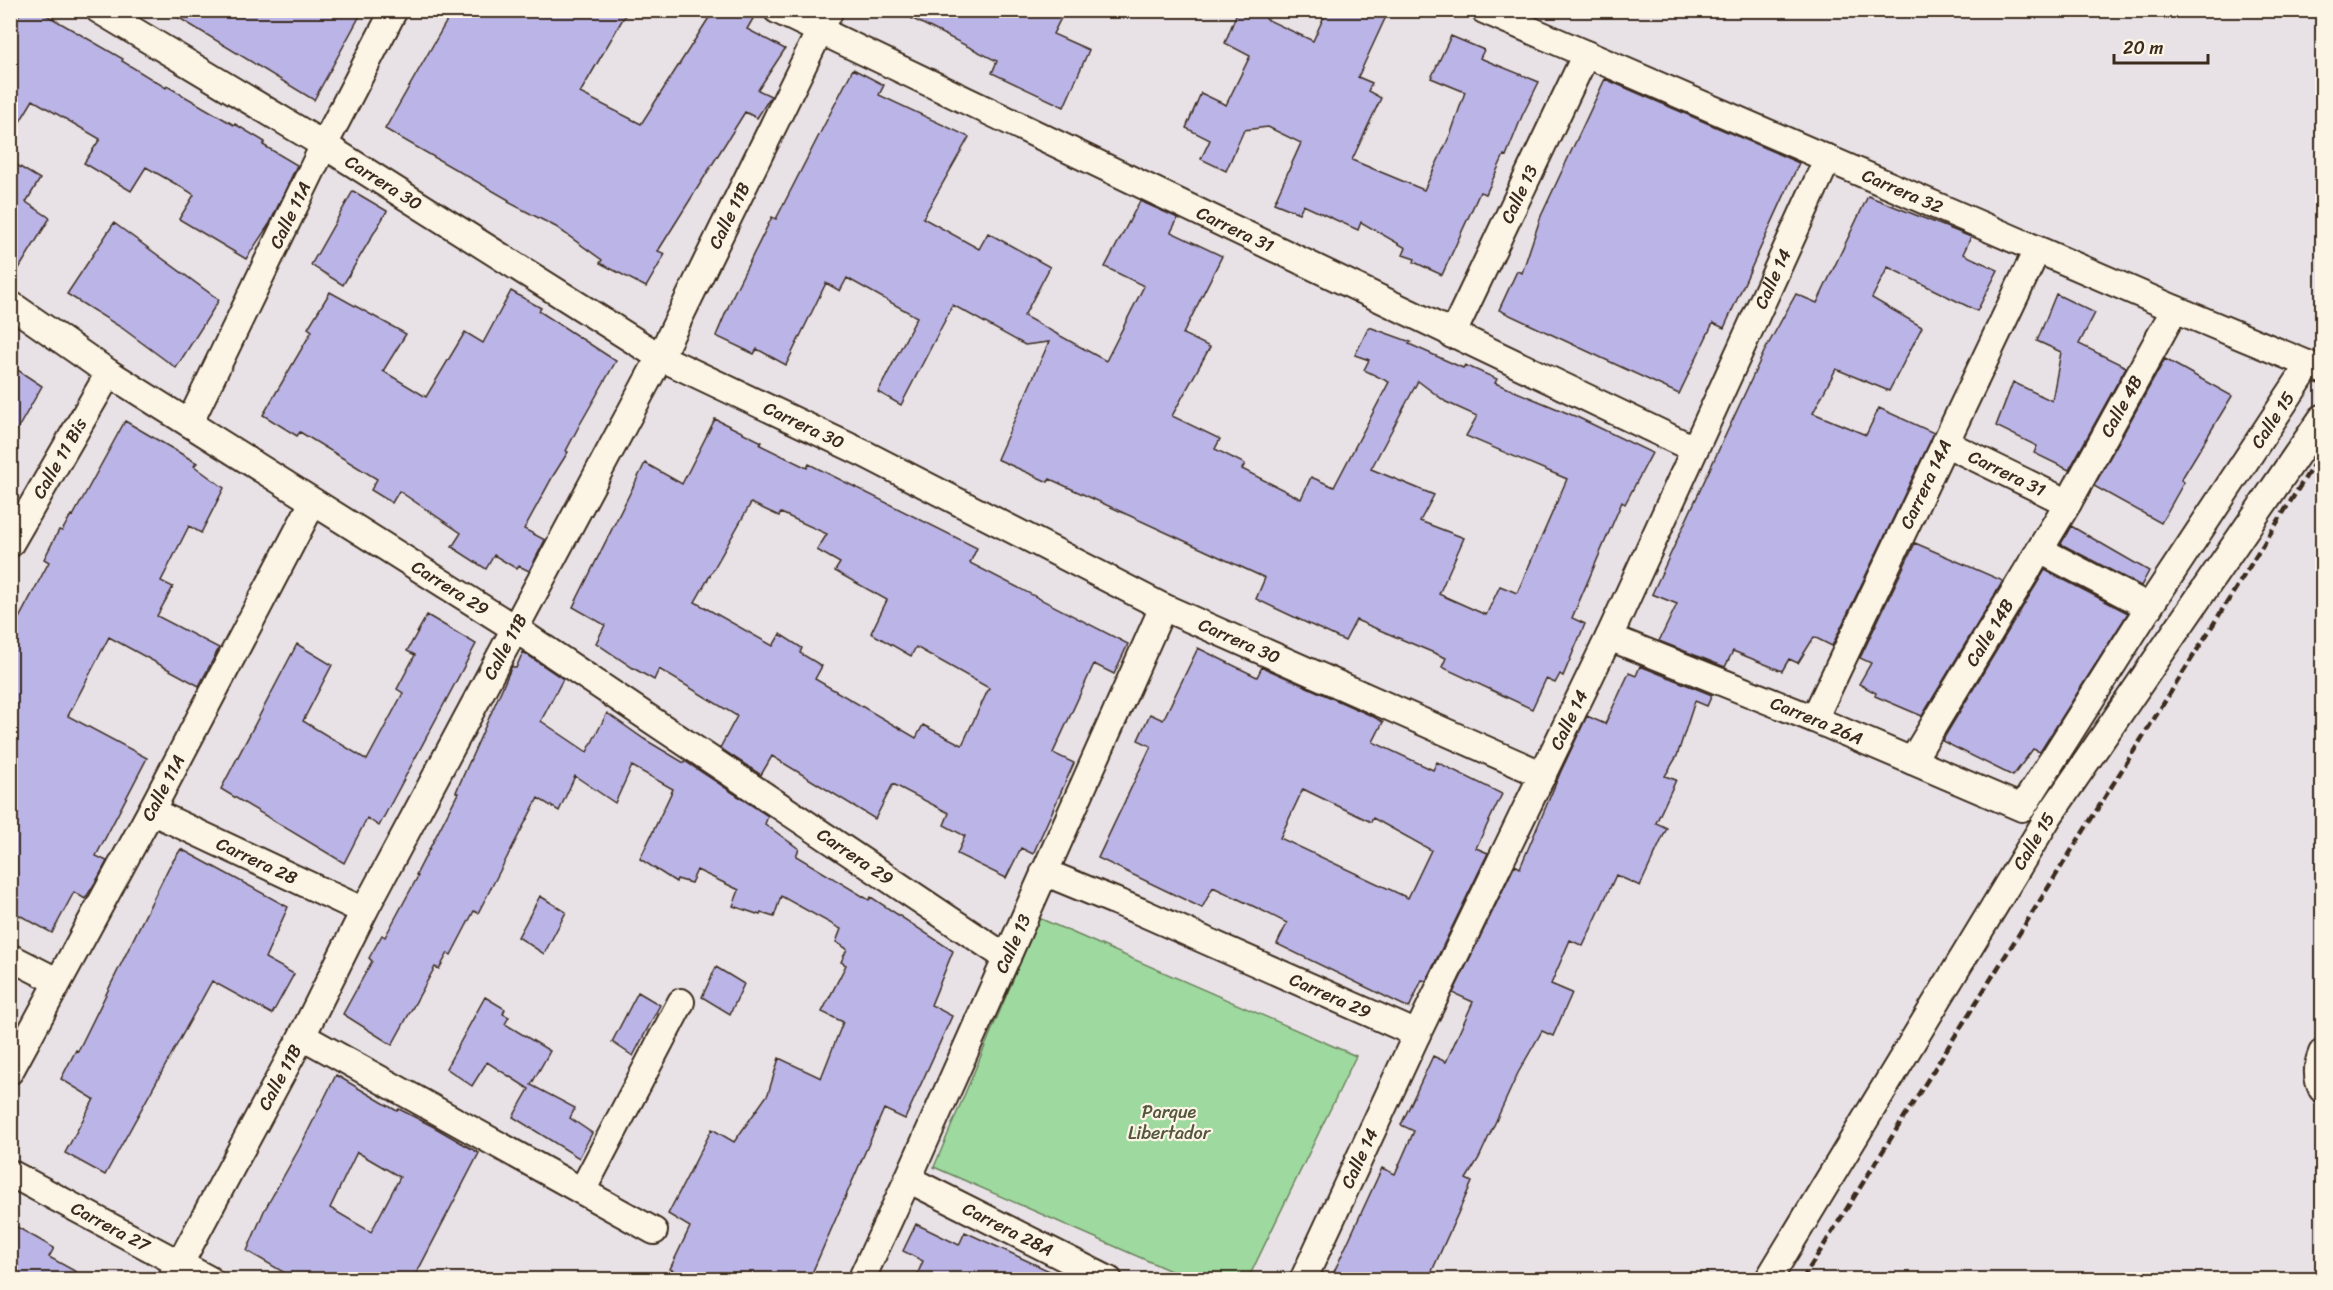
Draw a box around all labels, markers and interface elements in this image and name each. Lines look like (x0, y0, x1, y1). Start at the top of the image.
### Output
scale bar (2114, 27, 2208, 65)
text: 20 m (2123, 32, 2163, 64)
street label: Carrera 30 (338, 146, 429, 219)
street label: Calle 13 (1491, 159, 1547, 229)
street label: Carrera 32 (1857, 159, 1948, 223)
street label: Calle 11A (260, 176, 320, 254)
street label: Calle 11B (699, 177, 759, 255)
street label: Carrera 31 (1191, 197, 1280, 262)
street label: Calle 14 (1745, 243, 1801, 314)
street label: Calle 4B (2091, 369, 2152, 443)
street label: Calle 15 (2242, 385, 2303, 455)
street label: Carrera 30 (758, 392, 850, 458)
street label: Calle 11 Bis (23, 411, 96, 505)
street label: Carrera 14A (1891, 434, 1961, 535)
street label: Carrera 31 (1963, 441, 2052, 506)
street label: Carrera 29 (405, 551, 496, 625)
street label: Calle 14B (1957, 592, 2023, 673)
street label: Calle 11B (474, 608, 536, 686)
street label: Carrera 30 (1193, 609, 1286, 673)
street label: Calle 14 (1541, 684, 1597, 755)
street label: Carrera 26A (1766, 687, 1868, 754)
street label: Calle 11A (132, 749, 194, 827)
street label: Calle 15 (2004, 806, 2064, 877)
street label: Carrera 29 (810, 819, 900, 894)
street label: Carrera 28 (211, 828, 303, 894)
street label: Calle 13 (986, 909, 1040, 979)
street label: Carrera 29 (1284, 963, 1377, 1028)
street label: Calle 11B (249, 1038, 311, 1116)
park label: Parque Libertador (1128, 1096, 1212, 1149)
street label: Calle 14 (1331, 1123, 1387, 1194)
street label: Carrera 27 (65, 1192, 158, 1262)
street label: Carrera 28A (957, 1193, 1059, 1266)

